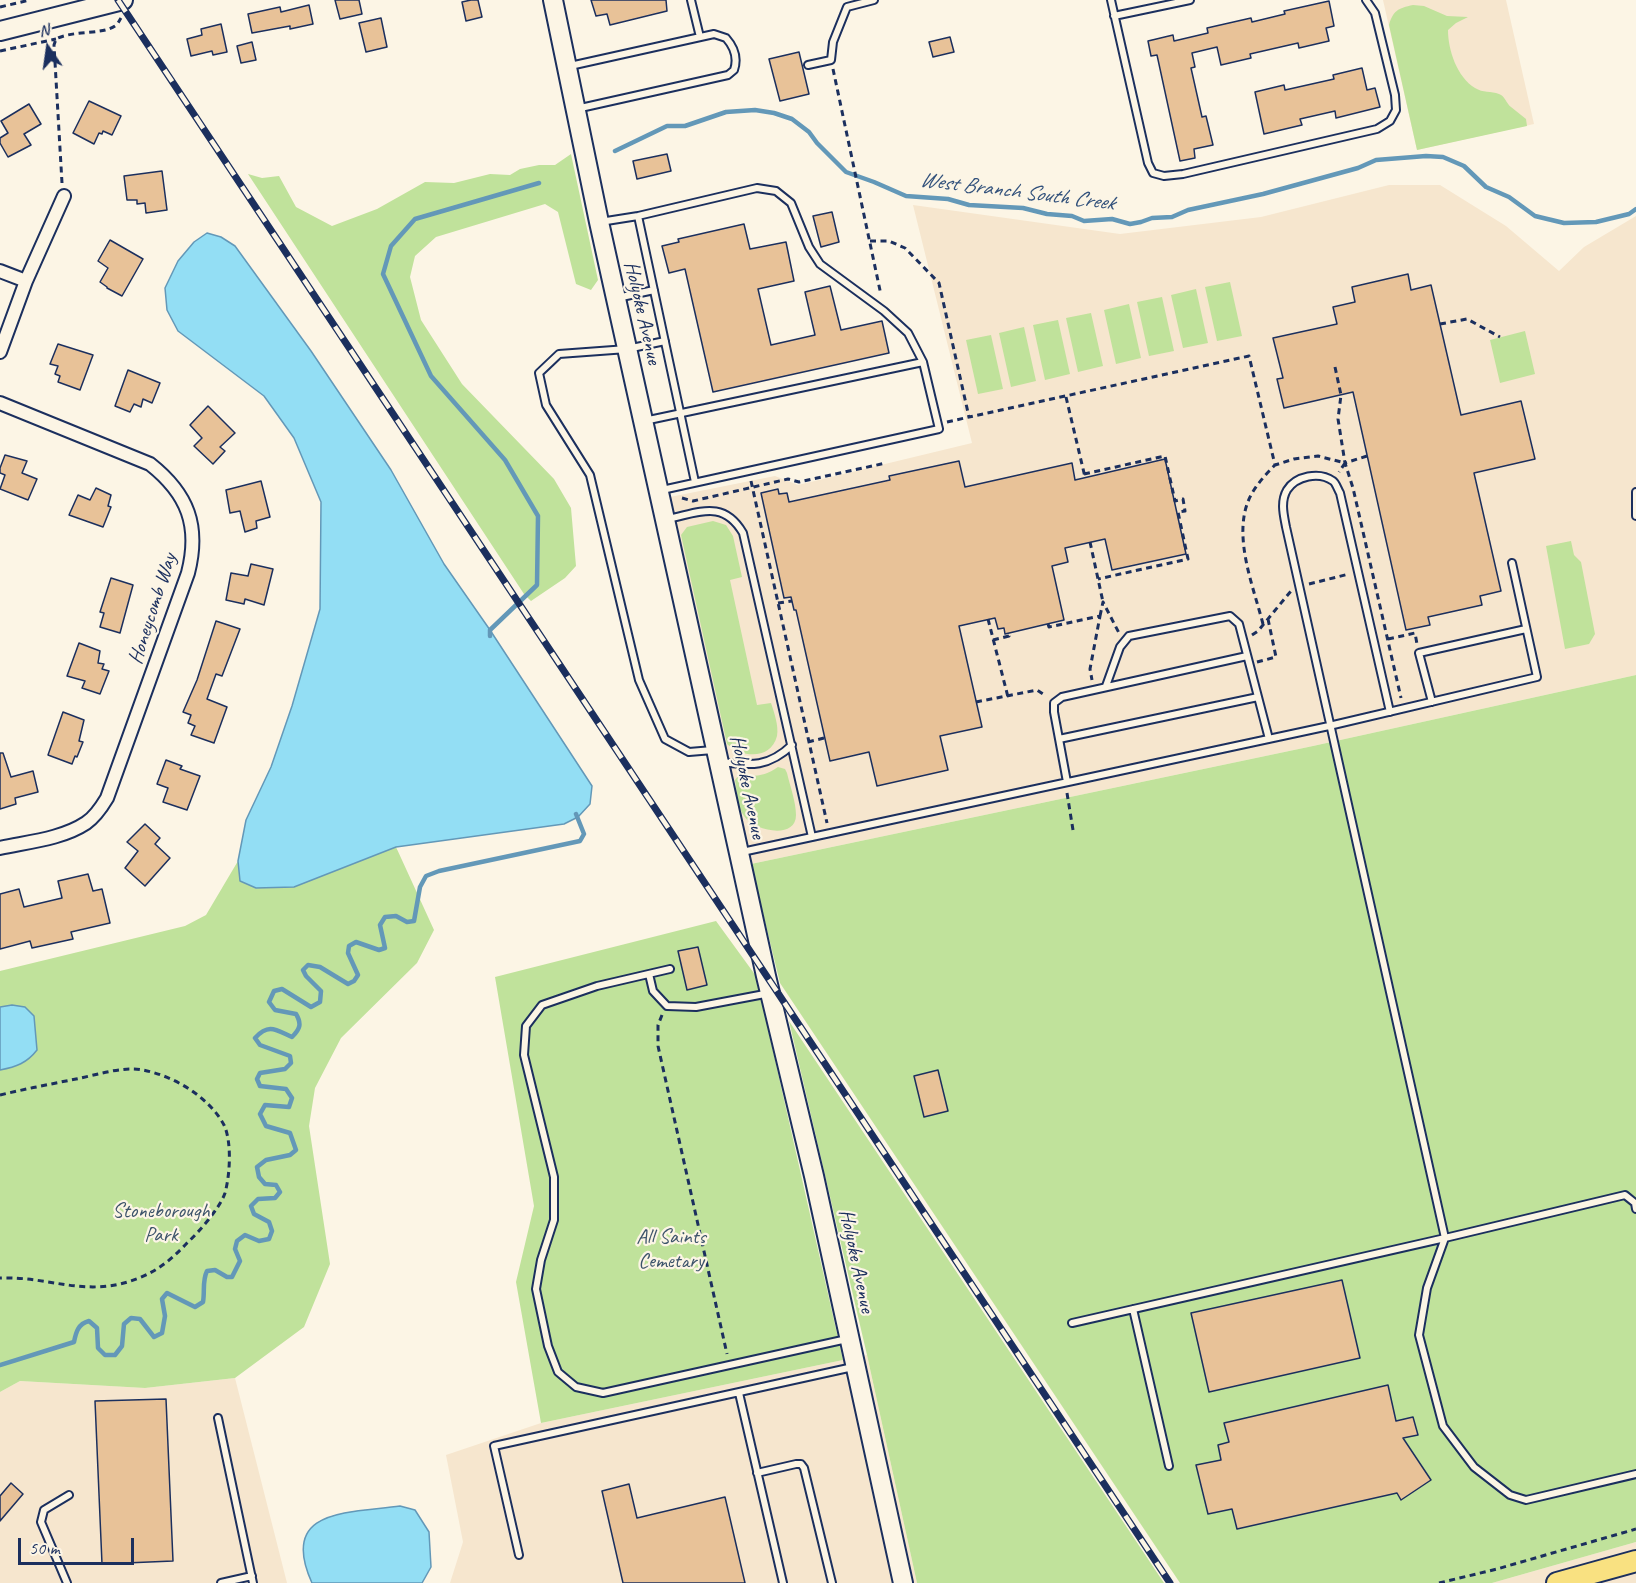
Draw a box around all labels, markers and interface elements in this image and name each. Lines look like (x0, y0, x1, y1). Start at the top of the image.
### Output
north arrow (18, 18, 78, 78)
text: N (37, 20, 51, 41)
water label: West Branch South Creek (918, 167, 1116, 217)
street label: Holyoke Avenue (618, 259, 666, 367)
street label: Honeycomb Way (123, 550, 183, 668)
street label: Holyoke Avenue (724, 733, 770, 841)
park label: Stoneborough Park (112, 1198, 210, 1248)
street label: Holyoke Avenue (833, 1207, 879, 1315)
park label: All Saints Cemetary (636, 1224, 706, 1274)
scale bar (21, 1526, 136, 1564)
text: 50 m (29, 1537, 60, 1559)

